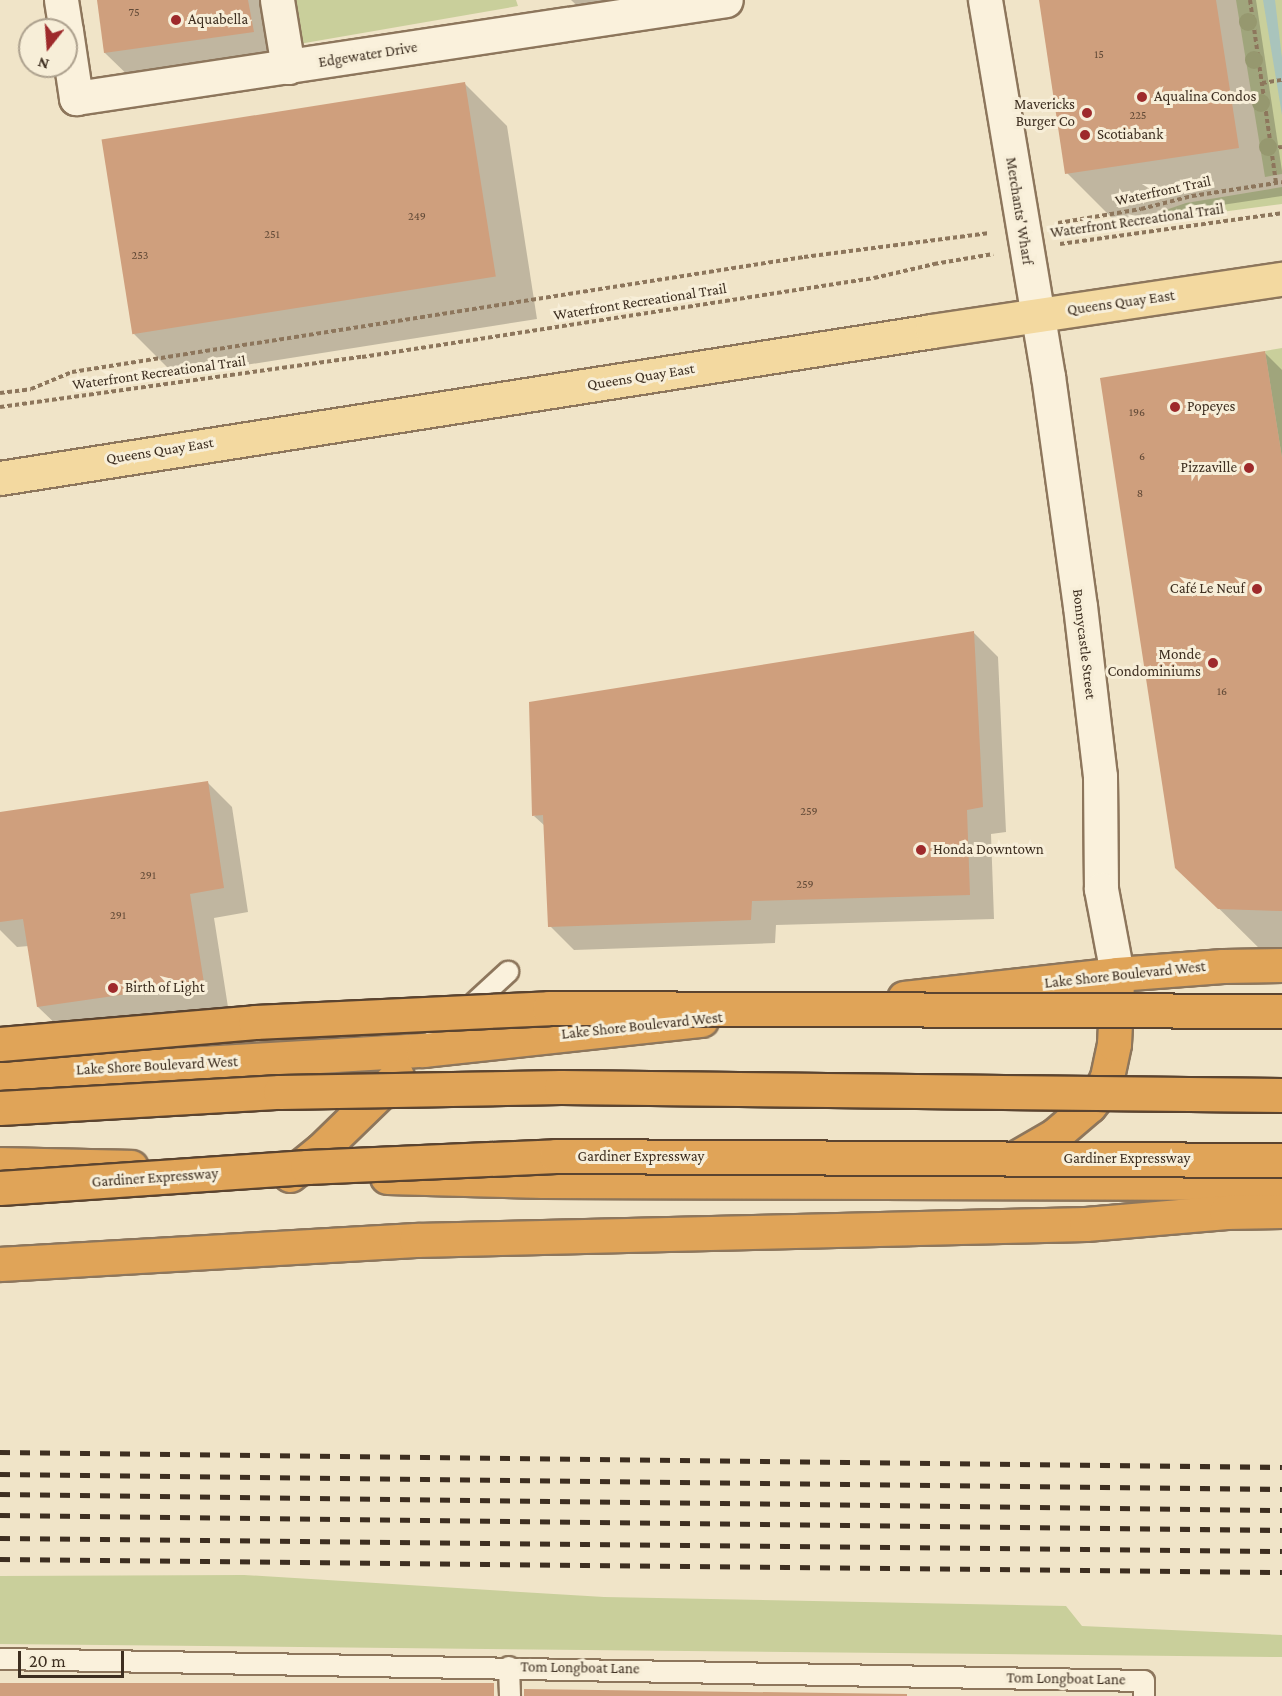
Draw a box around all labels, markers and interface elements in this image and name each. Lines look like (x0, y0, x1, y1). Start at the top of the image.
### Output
house number: 75 (128, 6, 140, 20)
place label: Aquabella (188, 11, 248, 29)
marker: Aquabella (169, 13, 183, 27)
north arrow (18, 18, 78, 78)
street label: Edgewater Drive (317, 38, 419, 72)
house number: 15 (1094, 48, 1104, 62)
text: N (35, 54, 51, 74)
place label: Aqualina Condos (1154, 88, 1256, 106)
marker: Aqualina Condos (1135, 90, 1149, 104)
place label: Mavericks Burger Co (1014, 95, 1075, 130)
marker: Mavericks Burger Co (1080, 106, 1094, 120)
house number: 225 (1129, 109, 1147, 123)
place label: Scotiabank (1097, 126, 1163, 144)
marker: Scotiabank (1078, 128, 1092, 142)
street label: Merchants' Wharf (1002, 156, 1036, 266)
street label: Waterfront Trail (1113, 172, 1213, 210)
street label: Waterfront Recreational Trail (1049, 200, 1225, 242)
house number: 249 (408, 210, 426, 224)
house number: 251 (264, 228, 280, 242)
house number: 253 (132, 249, 148, 263)
street label: Waterfront Recreational Trail (552, 279, 728, 325)
street label: Queens Quay East (1066, 287, 1176, 319)
street label: Waterfront Recreational Trail (71, 352, 247, 394)
street label: Queens Quay East (586, 360, 696, 394)
place label: Popeyes (1187, 398, 1235, 416)
marker: Popeyes (1168, 400, 1182, 414)
house number: 196 (1129, 406, 1145, 420)
street label: Queens Quay East (105, 434, 215, 468)
house number: 6 (1139, 450, 1145, 464)
place label: Pizzaville (1181, 459, 1237, 477)
marker: Pizzaville (1242, 461, 1256, 475)
house number: 8 (1137, 487, 1143, 501)
place label: Café Le Neuf (1170, 580, 1245, 598)
marker: Café Le Neuf (1250, 582, 1264, 596)
street label: Bonnycastle Street (1068, 588, 1100, 700)
place label: Monde Condominiums (1108, 645, 1201, 680)
marker: Monde Condominiums (1206, 656, 1220, 670)
house number: 16 (1217, 685, 1227, 699)
house number: 259 (800, 805, 818, 819)
place label: Honda Downtown (933, 841, 1044, 859)
marker: Honda Downtown (914, 843, 928, 857)
house number: 291 (140, 869, 156, 883)
house number: 259 (796, 878, 814, 892)
house number: 291 (110, 909, 126, 923)
street label: Lake Shore Boulevard West (1044, 958, 1206, 992)
place label: Birth of Light (125, 979, 205, 997)
marker: Birth of Light (106, 981, 120, 995)
street label: Lake Shore Boulevard West (561, 1009, 723, 1043)
street label: Lake Shore Boulevard West (76, 1053, 238, 1079)
street label: Gardiner Expressway (578, 1148, 704, 1166)
street label: Gardiner Expressway (1064, 1150, 1190, 1168)
street label: Gardiner Expressway (91, 1165, 219, 1191)
scale bar (21, 1639, 128, 1677)
text: 20 m (29, 1651, 66, 1671)
street label: Tom Longboat Lane (520, 1658, 640, 1678)
street label: Tom Longboat Lane (1006, 1669, 1126, 1689)

